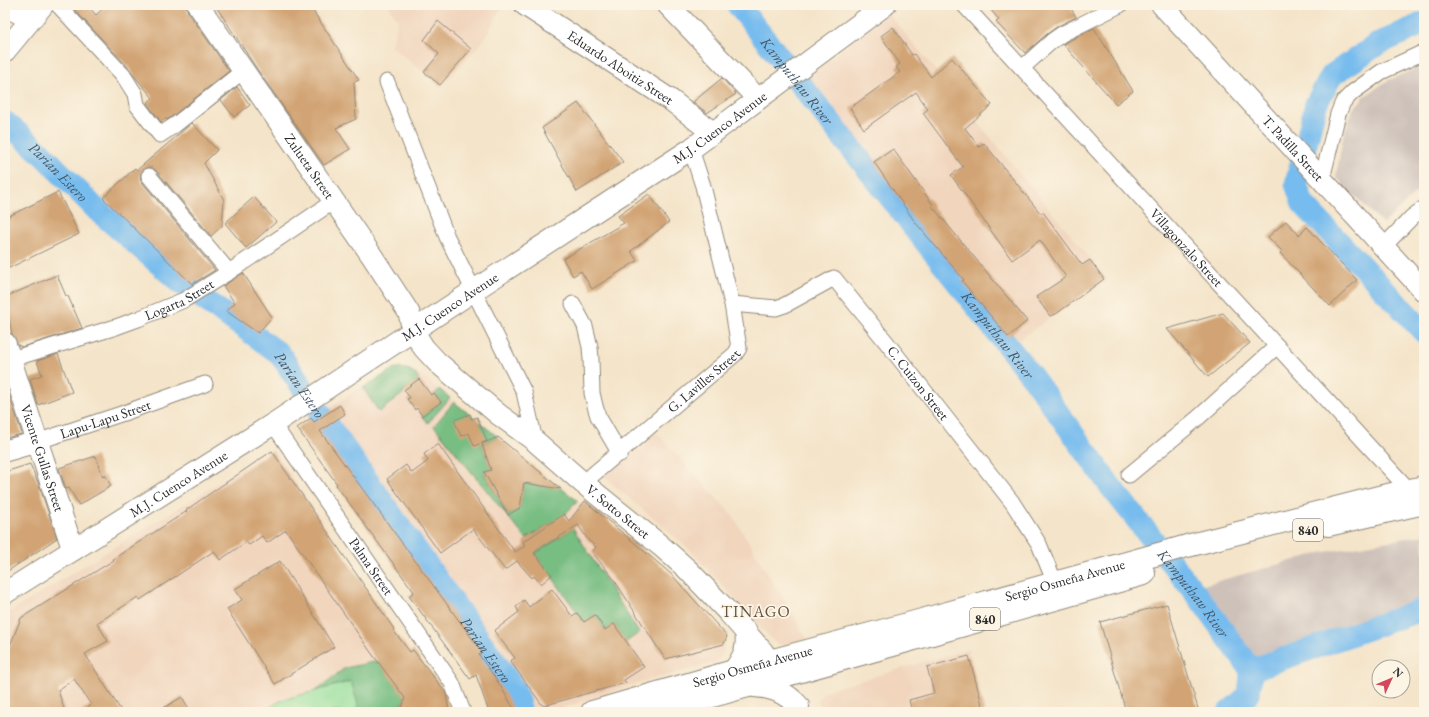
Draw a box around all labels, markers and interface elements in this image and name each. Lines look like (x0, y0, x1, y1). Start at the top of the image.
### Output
street label: Eduardo Aboitiz Street (564, 26, 677, 109)
water label: Kamputhaw River (756, 32, 839, 129)
street label: M.J. Cuenco Avenue (669, 87, 771, 168)
street label: T. Padilla Street (1258, 111, 1328, 185)
street label: Zulueta Street (281, 130, 339, 203)
water label: Parian Estero (25, 137, 93, 205)
street label: Villagonzalo Street (1146, 204, 1227, 291)
street label: M.J. Cuenco Avenue (398, 268, 502, 345)
street label: Logarta Street (142, 274, 218, 324)
water label: Kamputhaw River (957, 286, 1040, 383)
street label: C. Cuizon Street (883, 342, 953, 424)
street label: G. Lavilles Street (663, 346, 745, 417)
water label: Parian Estero (271, 347, 330, 422)
street label: Lapu-Lapu Street (58, 395, 154, 442)
street label: Vicente Gullas Street (17, 402, 69, 514)
street label: M.J. Cuenco Avenue (126, 446, 231, 521)
street label: V. Sotto Street (583, 480, 654, 543)
road number: 840 (1293, 519, 1323, 541)
street label: Palma Street (345, 534, 398, 599)
water label: Kamputhaw River (1153, 544, 1235, 642)
street label: Sergio Osmeña Avenue (1003, 555, 1127, 605)
district label: TINAGO (721, 601, 791, 622)
road number: 840 (970, 608, 1000, 630)
water label: Parian Estero (457, 613, 516, 687)
street label: Sergio Osmeña Avenue (691, 641, 815, 691)
north arrow (1371, 659, 1411, 699)
text: N (1390, 664, 1406, 680)

